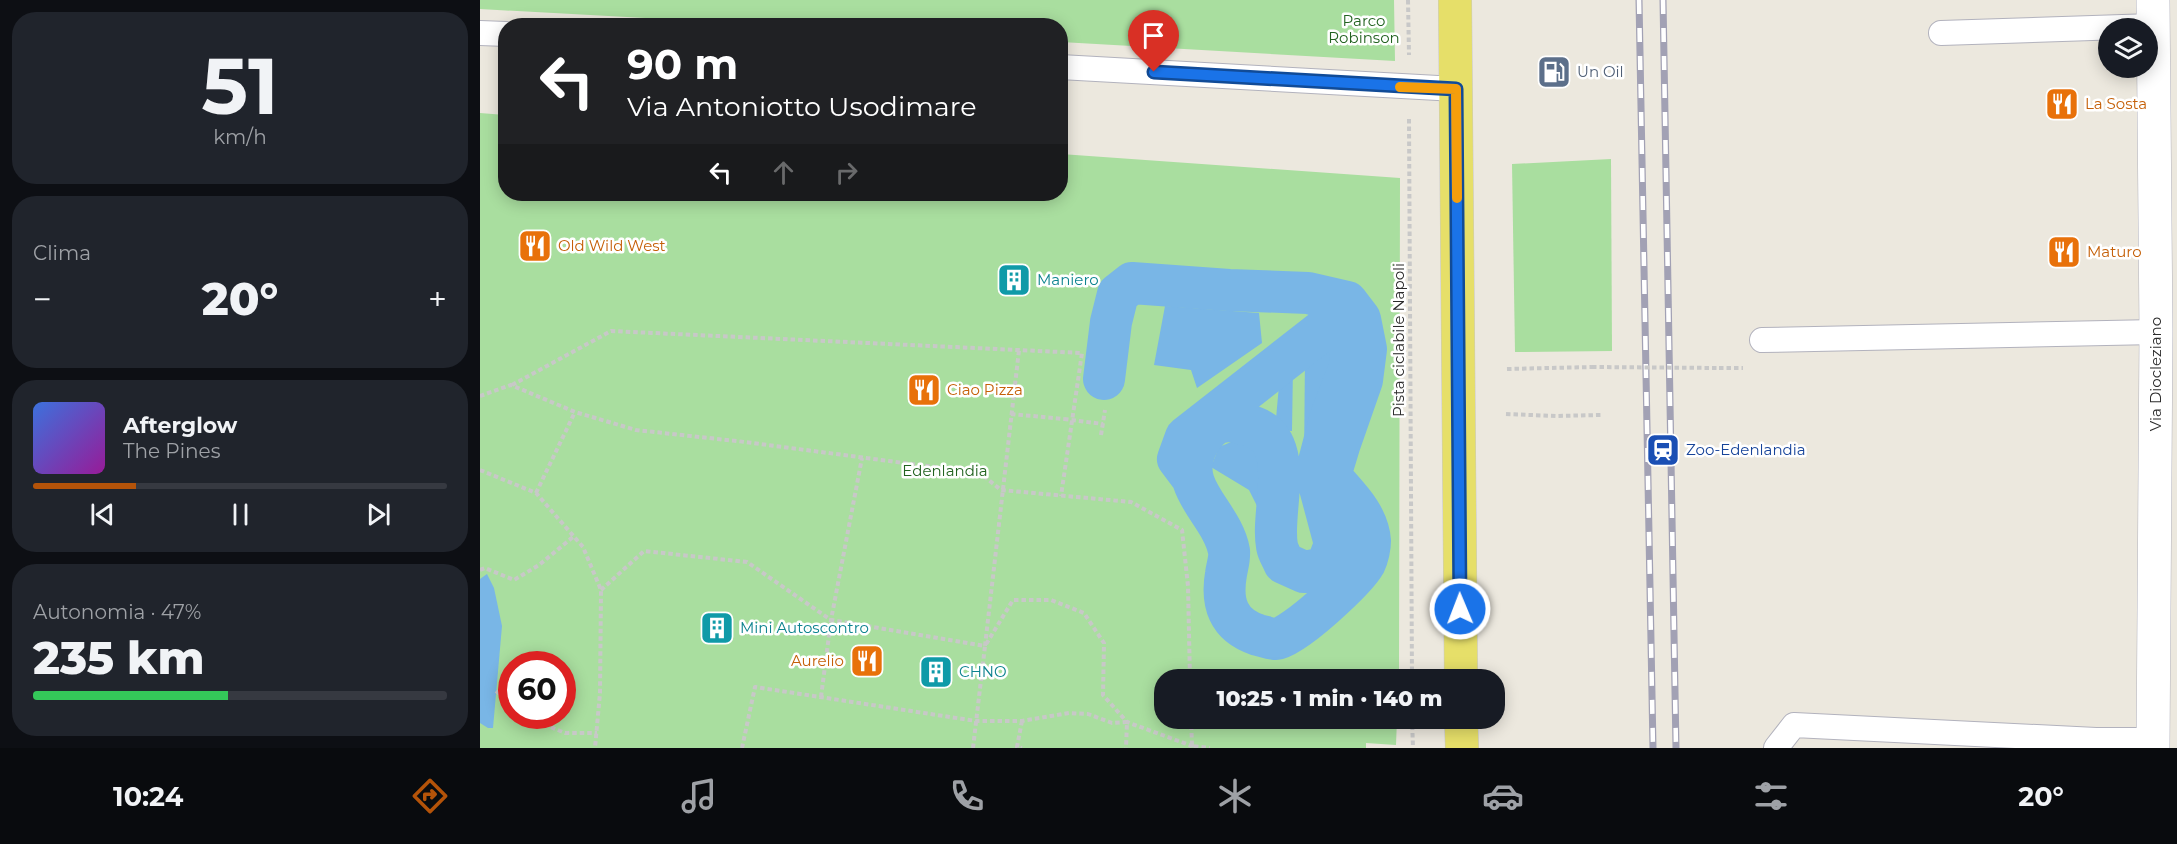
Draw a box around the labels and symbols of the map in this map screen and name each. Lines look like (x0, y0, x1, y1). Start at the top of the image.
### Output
pin (1128, 10, 1179, 72)
park label: Parco Robinson (1328, 11, 1400, 47)
fuel station icon: Un Oil (1536, 54, 1572, 90)
place label: Un Oil (1577, 62, 1624, 81)
restaurant icon: La Sosta (2044, 86, 2080, 122)
place label: La Sosta (2085, 94, 2147, 113)
restaurant icon: Old Wild West (517, 228, 553, 264)
restaurant icon: Maturo (2046, 234, 2082, 270)
place label: Old Wild West (558, 236, 666, 255)
place label: Maturo (2087, 242, 2142, 261)
building icon: Maniero (996, 262, 1032, 298)
street label: Pista ciclabile Napoli (1389, 263, 1408, 417)
place label: Maniero (1037, 270, 1099, 289)
street label: Via Diocleziano (2146, 317, 2165, 431)
restaurant icon: Ciao Pizza (906, 372, 942, 408)
place label: Ciao Pizza (947, 380, 1023, 399)
station icon: Zoo-Edenlandia (1645, 432, 1681, 468)
place label: Zoo-Edenlandia (1686, 440, 1806, 459)
park label: Edenlandia (902, 461, 988, 480)
position arrow (1428, 577, 1492, 641)
building icon: Mini Autoscontro (699, 610, 735, 646)
place label: Mini Autoscontro (740, 618, 869, 637)
restaurant icon: Aurelio (849, 643, 885, 679)
speed limit sign: 60 (498, 651, 576, 729)
place label: Aurelio (791, 651, 844, 670)
building icon: CHNO (918, 654, 954, 690)
place label: CHNO (959, 662, 1007, 681)

